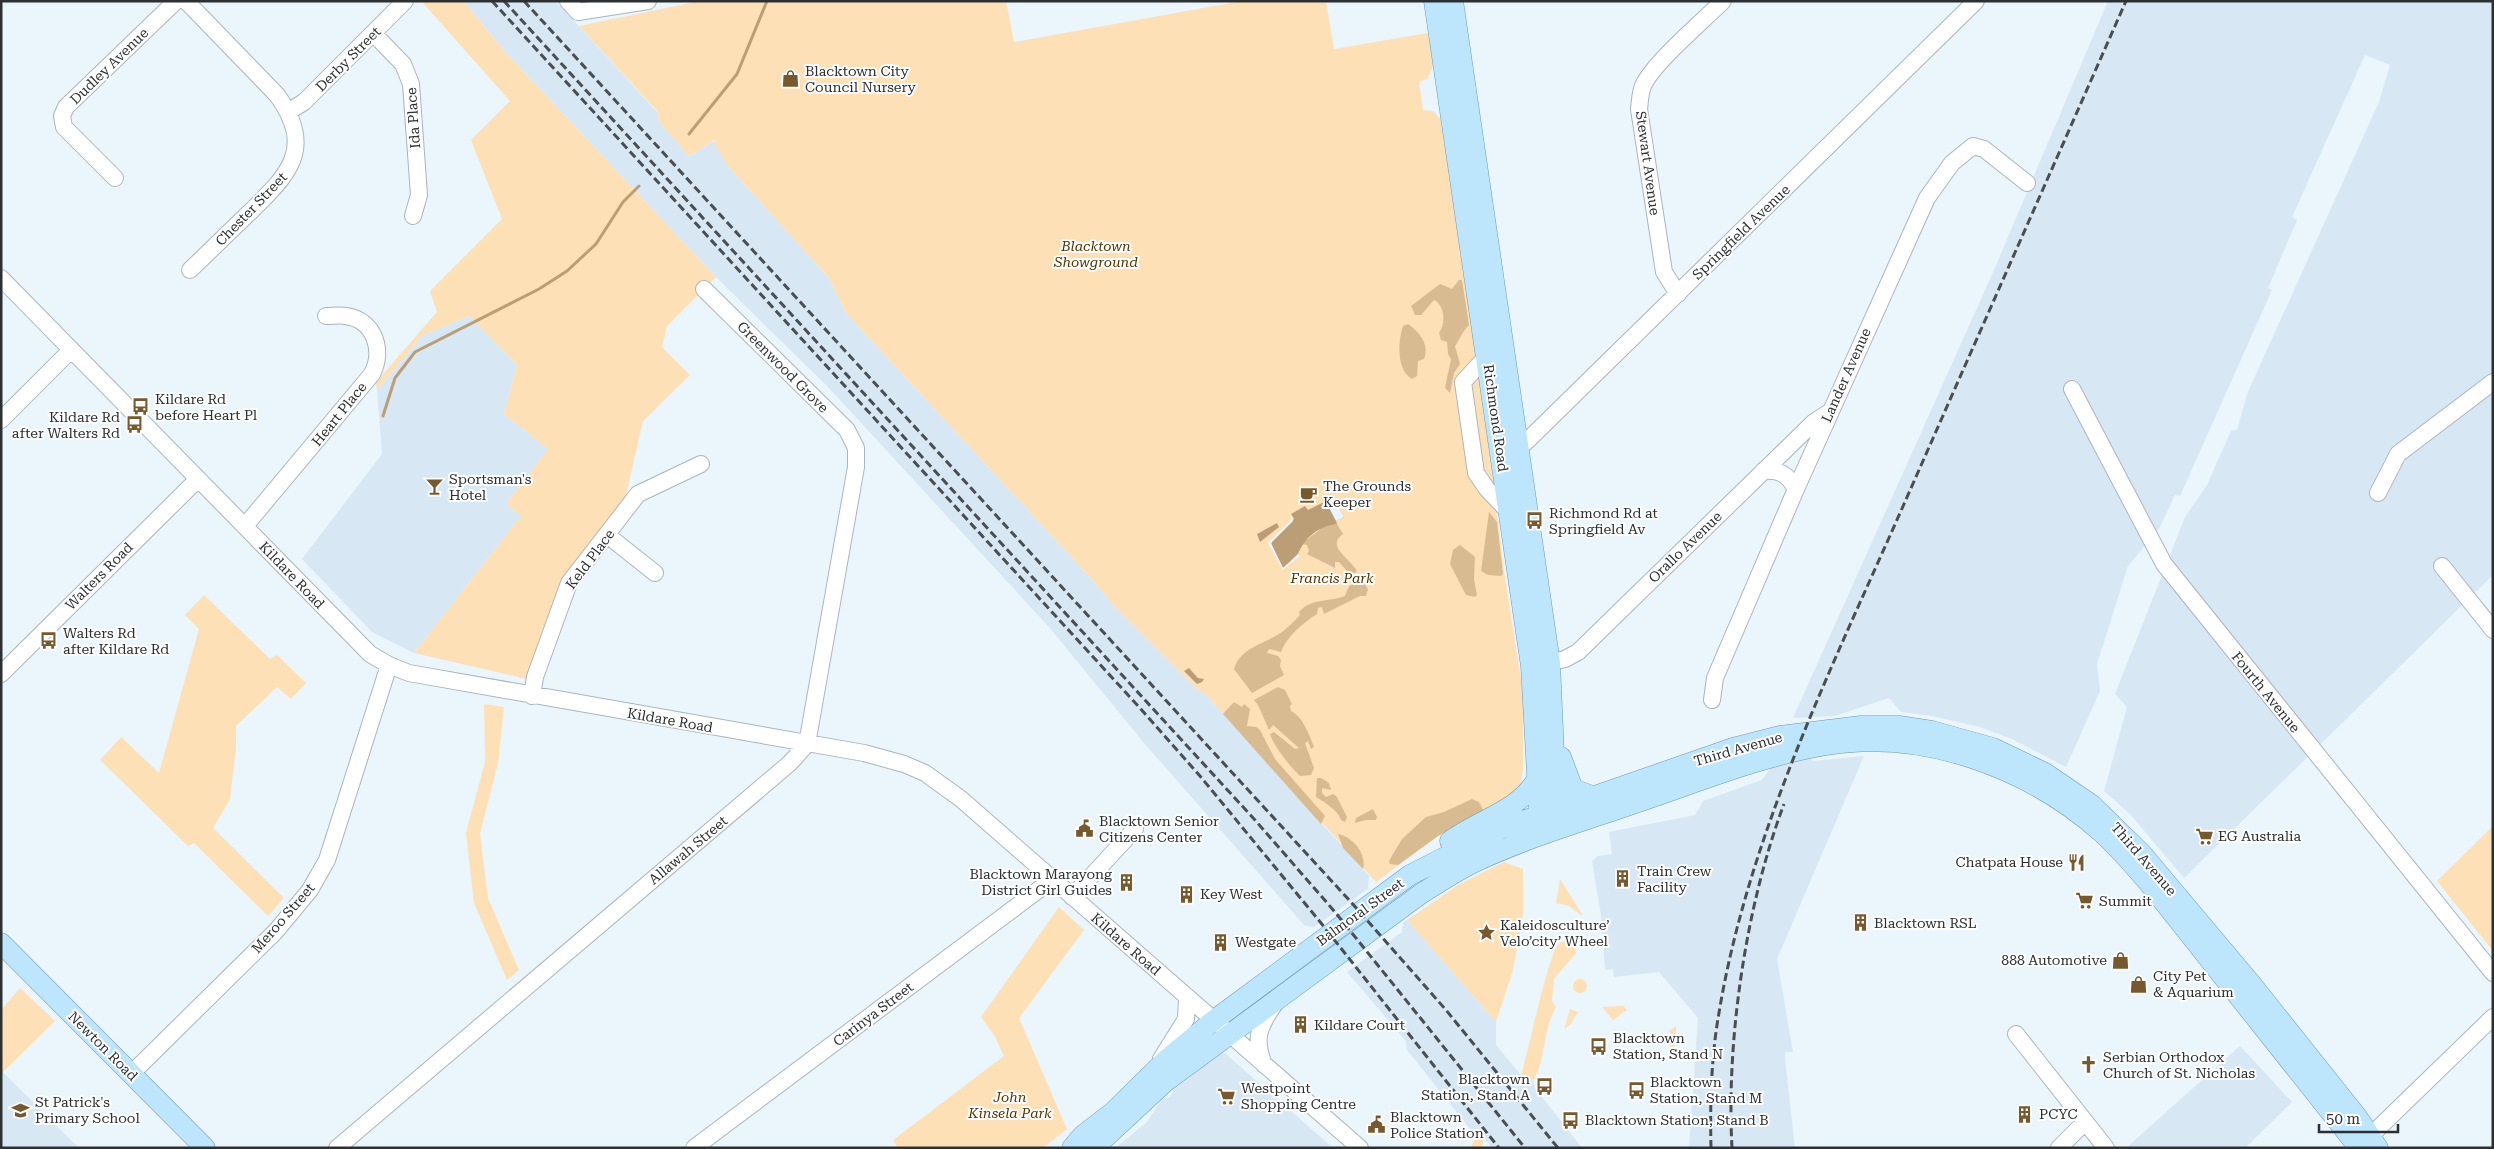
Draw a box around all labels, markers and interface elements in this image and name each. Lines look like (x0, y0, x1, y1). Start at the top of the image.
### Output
street label: Derby Street (312, 23, 384, 95)
street label: Dudley Avenue (67, 24, 152, 107)
place label: Blacktown City Council Nursery (805, 63, 916, 95)
shop icon: Blacktown City Council Nursery (781, 69, 801, 89)
street label: Ida Place (403, 87, 423, 149)
street label: Stewart Avenue (1633, 110, 1663, 216)
street label: Chester Street (212, 169, 290, 249)
street label: Springfield Avenue (1689, 181, 1793, 283)
park label: Blacktown Showground (1053, 238, 1138, 270)
street label: Greenwood Grove (734, 318, 832, 416)
street label: Lander Avenue (1818, 325, 1874, 425)
street label: Richmond Road (1481, 363, 1511, 473)
street label: Heart Place (308, 379, 370, 449)
place label: Kildare Rd before Heart Pl (155, 391, 258, 423)
bus stop icon: Kildare Rd before Heart Pl (131, 397, 151, 417)
place label: Kildare Rd after Walters Rd (12, 409, 120, 441)
bus stop icon: Kildare Rd after Walters Rd (124, 415, 144, 435)
place label: Sportsman's Hotel (449, 471, 532, 503)
bar icon: Sportsman's Hotel (425, 477, 445, 497)
place label: The Grounds Keeper (1323, 478, 1412, 510)
cafe icon: The Grounds Keeper (1299, 484, 1319, 504)
place label: Richmond Rd at Springfield Av (1549, 505, 1658, 537)
street label: Orallo Avenue (1645, 508, 1725, 586)
bus stop icon: Richmond Rd at Springfield Av (1525, 511, 1545, 531)
street label: Keld Place (562, 526, 618, 592)
street label: Kildare Road (256, 538, 328, 612)
street label: Walters Road (62, 539, 136, 613)
park label: Francis Park (1290, 570, 1374, 586)
place label: Walters Rd after Kildare Rd (63, 625, 169, 657)
bus stop icon: Walters Rd after Kildare Rd (39, 631, 59, 651)
street label: Fourth Avenue (2229, 648, 2304, 736)
street label: Kildare Road (626, 705, 714, 735)
street label: Third Avenue (1692, 729, 1784, 769)
street label: Allawah Street (645, 812, 731, 888)
place label: Blacktown Senior Citizens Center (1099, 813, 1219, 845)
public building icon: Blacktown Senior Citizens Center (1075, 819, 1095, 839)
street label: Third Avenue (2108, 819, 2180, 899)
supermarket icon: EG Australia (2194, 826, 2214, 846)
place label: EG Australia (2218, 828, 2301, 844)
restaurant icon: Chatpata House (2067, 852, 2087, 872)
place label: Chatpata House (1955, 854, 2063, 870)
place label: Train Crew Facility (1637, 863, 1712, 895)
place label: Blacktown Marayong District Girl Guides (969, 866, 1112, 898)
building icon: Train Crew Facility (1613, 869, 1633, 889)
building icon: Blacktown Marayong District Girl Guides (1116, 872, 1136, 892)
street label: Balmoral Street (1313, 875, 1407, 949)
street label: Meroo Street (248, 880, 318, 956)
building icon: Key West (1176, 884, 1196, 904)
place label: Key West (1200, 886, 1262, 902)
supermarket icon: Summit (2075, 891, 2095, 911)
place label: Summit (2099, 893, 2152, 909)
street label: Kildare Road (1088, 909, 1164, 979)
building icon: Blacktown RSL (1850, 913, 1870, 933)
place label: Blacktown RSL (1874, 915, 1977, 931)
place label: Kaleidosculture’ Velo’city’ Wheel (1500, 917, 1609, 949)
place icon: Kaleidosculture’ Velo’city’ Wheel (1476, 923, 1496, 943)
building icon: Westgate (1211, 932, 1231, 952)
place label: Westgate (1235, 934, 1296, 950)
shop icon: 888 Automotive (2111, 950, 2131, 970)
place label: 888 Automotive (2001, 952, 2107, 968)
place label: City Pet & Aquarium (2153, 968, 2234, 1000)
shop icon: City Pet & Aquarium (2129, 974, 2149, 994)
street label: Carinya Street (830, 979, 916, 1049)
street label: Newton Road (65, 1008, 141, 1084)
building icon: Kildare Court (1290, 1015, 1310, 1035)
place label: Kildare Court (1314, 1017, 1405, 1033)
place label: Blacktown Station, Stand N (1613, 1030, 1723, 1062)
bus stop icon: Blacktown Station, Stand N (1589, 1036, 1609, 1056)
place label: Serbian Orthodox Church of St. Nicholas (2103, 1049, 2255, 1081)
church icon: Serbian Orthodox Church of St. Nicholas (2079, 1055, 2099, 1075)
place label: Blacktown Station, Stand A (1421, 1071, 1530, 1103)
place label: Blacktown Station, Stand M (1650, 1074, 1762, 1106)
bus stop icon: Blacktown Station, Stand A (1534, 1077, 1554, 1097)
place label: Westpoint Shopping Centre (1241, 1080, 1356, 1112)
bus stop icon: Blacktown Station, Stand M (1626, 1080, 1646, 1100)
supermarket icon: Westpoint Shopping Centre (1217, 1086, 1237, 1106)
park label: John Kinsela Park (967, 1089, 1052, 1121)
place label: St Patrick's Primary School (35, 1094, 140, 1126)
school or university icon: St Patrick's Primary School (11, 1100, 31, 1120)
scale bar (2319, 1102, 2398, 1134)
building icon: PCYC (2015, 1104, 2035, 1124)
place label: PCYC (2039, 1106, 2077, 1122)
place label: Blacktown Police Station (1390, 1109, 1484, 1141)
bus stop icon: Blacktown Station, Stand B (1561, 1110, 1581, 1130)
text: 50 m (2326, 1110, 2361, 1128)
place label: Blacktown Station, Stand B (1585, 1112, 1769, 1128)
public building icon: Blacktown Police Station (1366, 1115, 1386, 1135)

